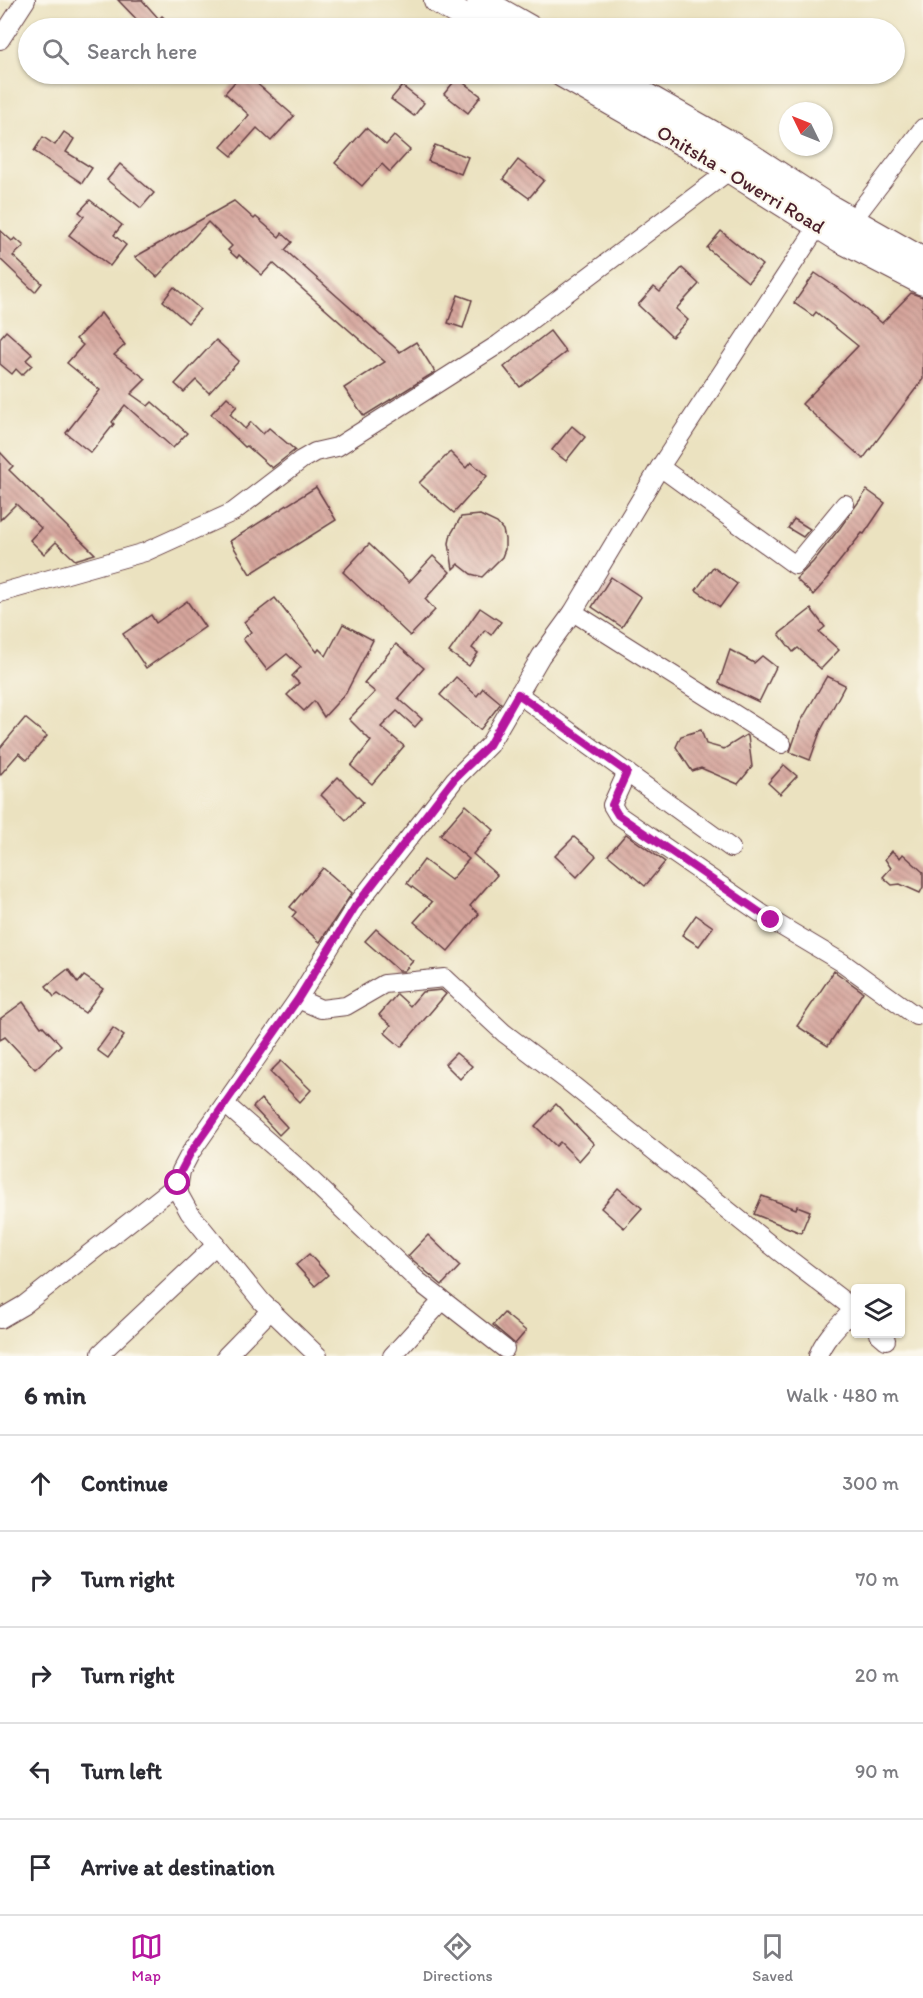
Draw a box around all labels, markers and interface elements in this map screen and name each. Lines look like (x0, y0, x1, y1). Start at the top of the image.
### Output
search box (18, 18, 905, 84)
icon: search (39, 35, 72, 68)
text: Search here (87, 38, 197, 65)
north arrow (779, 102, 833, 156)
street label: Onitsha - Owerri Road (653, 119, 830, 239)
route end (757, 906, 783, 932)
route start (164, 1169, 190, 1195)
map controls (851, 1284, 905, 1338)
button: layers (851, 1284, 905, 1338)
text: 6 min (24, 1379, 86, 1411)
text: Walk · 480 m (786, 1383, 899, 1407)
icon: ahead (24, 1467, 57, 1500)
text: Continue (81, 1470, 168, 1497)
text: 300 m (842, 1471, 899, 1495)
icon: right (24, 1563, 57, 1596)
text: Turn right (81, 1566, 175, 1593)
text: 70 m (855, 1567, 899, 1591)
icon: right (24, 1659, 57, 1692)
text: Turn right (81, 1662, 175, 1689)
text: 20 m (855, 1663, 899, 1687)
icon: left (24, 1755, 57, 1788)
text: Turn left (81, 1758, 162, 1785)
text: 90 m (855, 1759, 899, 1783)
icon: arrive (24, 1851, 57, 1884)
text: Arrive at destination (81, 1854, 275, 1881)
tab: Map (130, 1930, 163, 1985)
tab: Directions (422, 1930, 493, 1985)
tab: Saved (752, 1930, 793, 1985)

